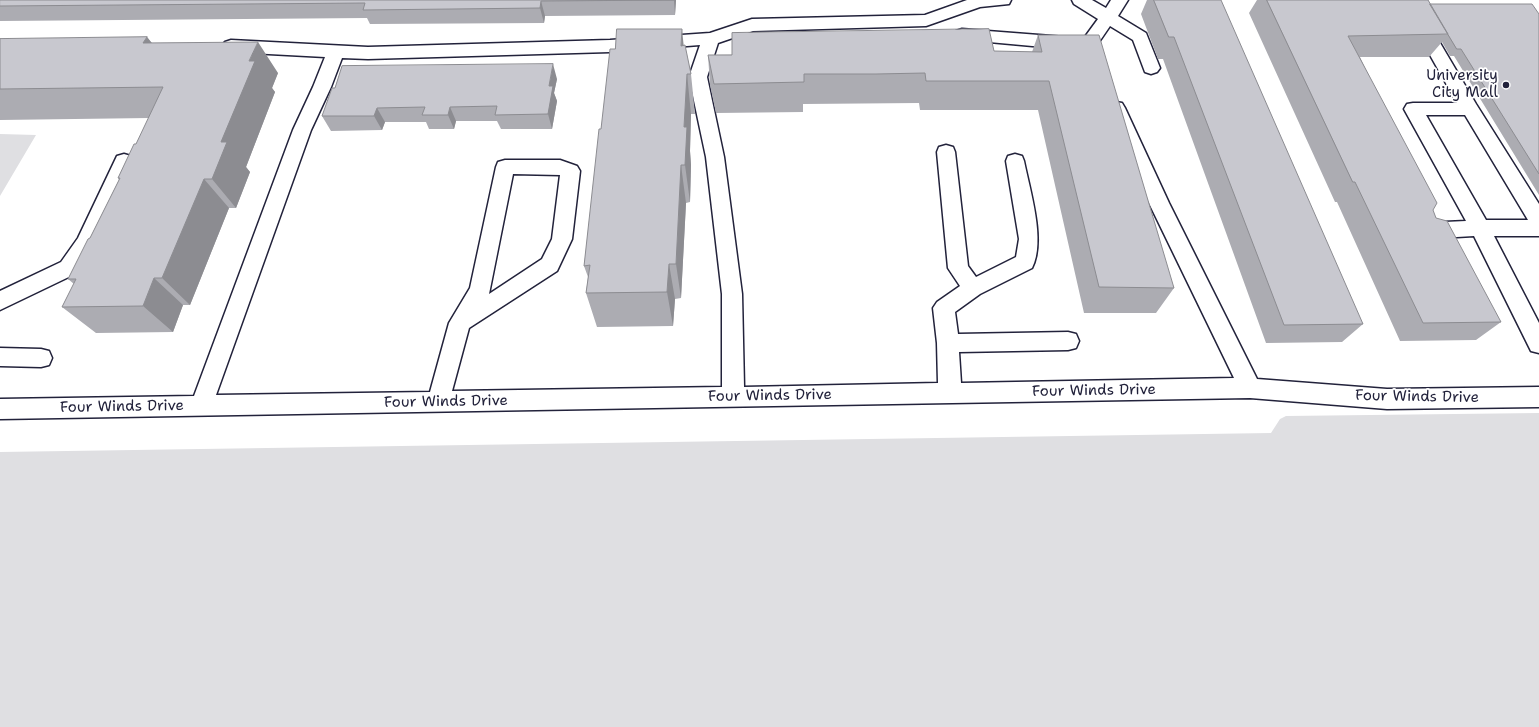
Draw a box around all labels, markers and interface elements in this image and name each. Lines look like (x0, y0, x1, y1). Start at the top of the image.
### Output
place label: University City Mall (1426, 67, 1498, 102)
marker: University City Mall (1501, 80, 1511, 90)
street label: Four Winds Drive (1032, 381, 1156, 401)
street label: Four Winds Drive (708, 386, 832, 406)
street label: Four Winds Drive (1355, 387, 1479, 407)
street label: Four Winds Drive (384, 392, 508, 412)
street label: Four Winds Drive (60, 397, 184, 417)

